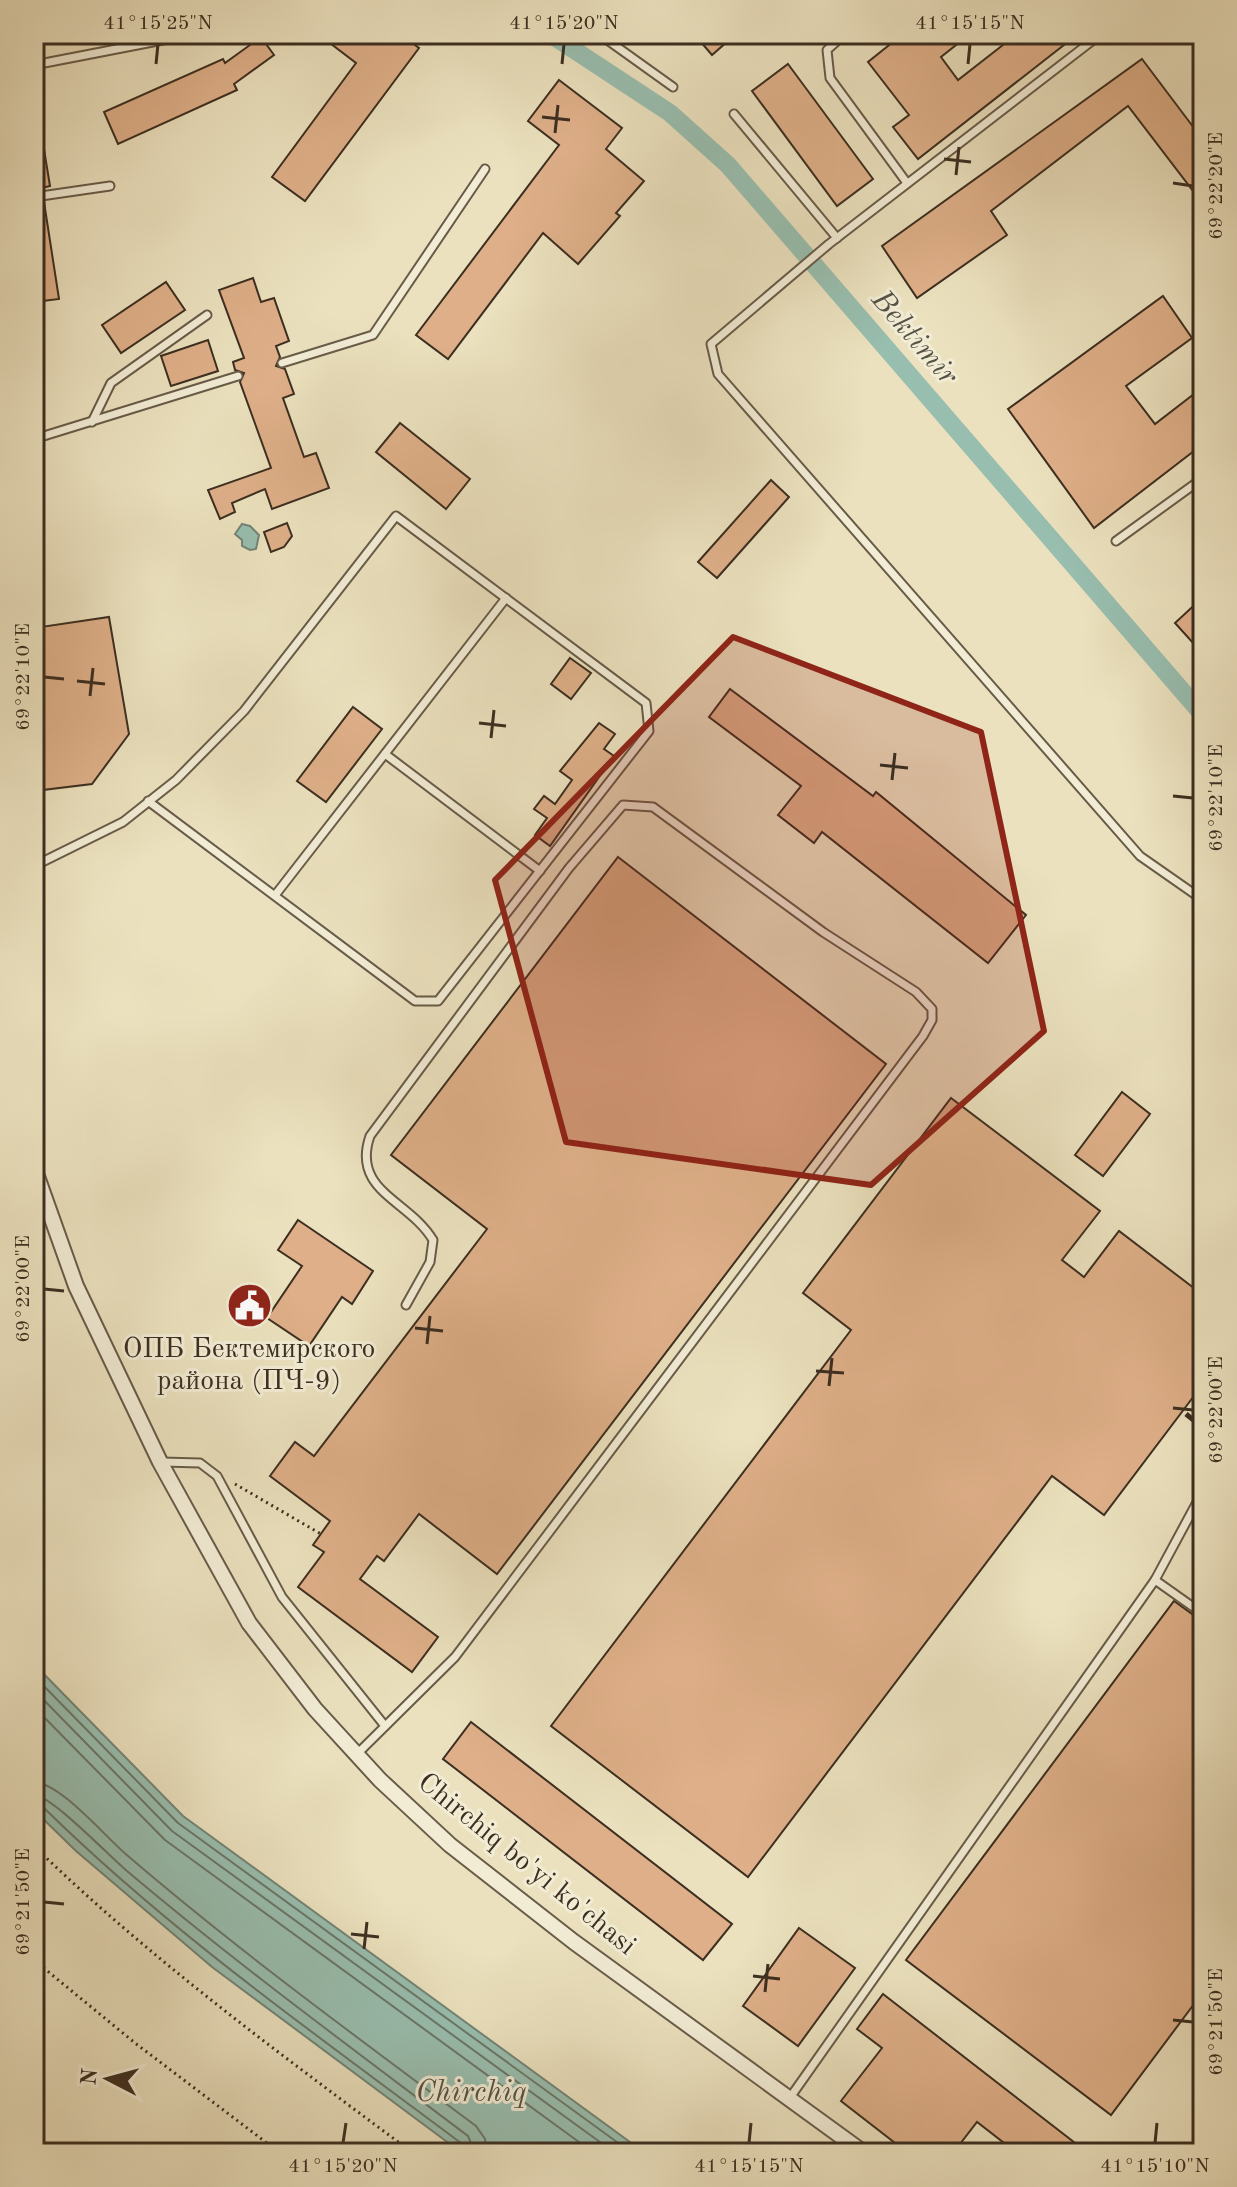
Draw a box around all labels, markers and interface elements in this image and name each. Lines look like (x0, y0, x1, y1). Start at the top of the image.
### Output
text: 41°15'25"N (103, 14, 213, 34)
text: 41°15'20"N (509, 14, 619, 34)
text: 41°15'15"N (915, 14, 1025, 34)
text: 69°22'20"E (1207, 132, 1227, 240)
water label: Bektimir (864, 284, 964, 392)
text: 69°22'10"E (14, 623, 34, 731)
text: 69°22'10"E (1207, 744, 1227, 852)
text: 69°22'00"E (14, 1235, 34, 1343)
public building icon: ОПБ Бектемирского района (ПЧ-9) (225, 1281, 273, 1329)
place label: ОПБ Бектемирского района (ПЧ-9) (123, 1336, 375, 1396)
text: 69°22'00"E (1207, 1356, 1227, 1464)
street label: Chirchiq bo'yi ko'chasi (412, 1769, 640, 1961)
text: 69°21'50"E (14, 1848, 34, 1956)
text: 69°21'50"E (1207, 1968, 1227, 2076)
north arrow (68, 2039, 148, 2119)
text: N (78, 2067, 102, 2087)
water label: Chirchiq (416, 2078, 526, 2108)
text: 41°15'20"N (288, 2157, 398, 2177)
text: 41°15'15"N (694, 2157, 804, 2177)
text: 41°15'10"N (1100, 2157, 1210, 2177)

